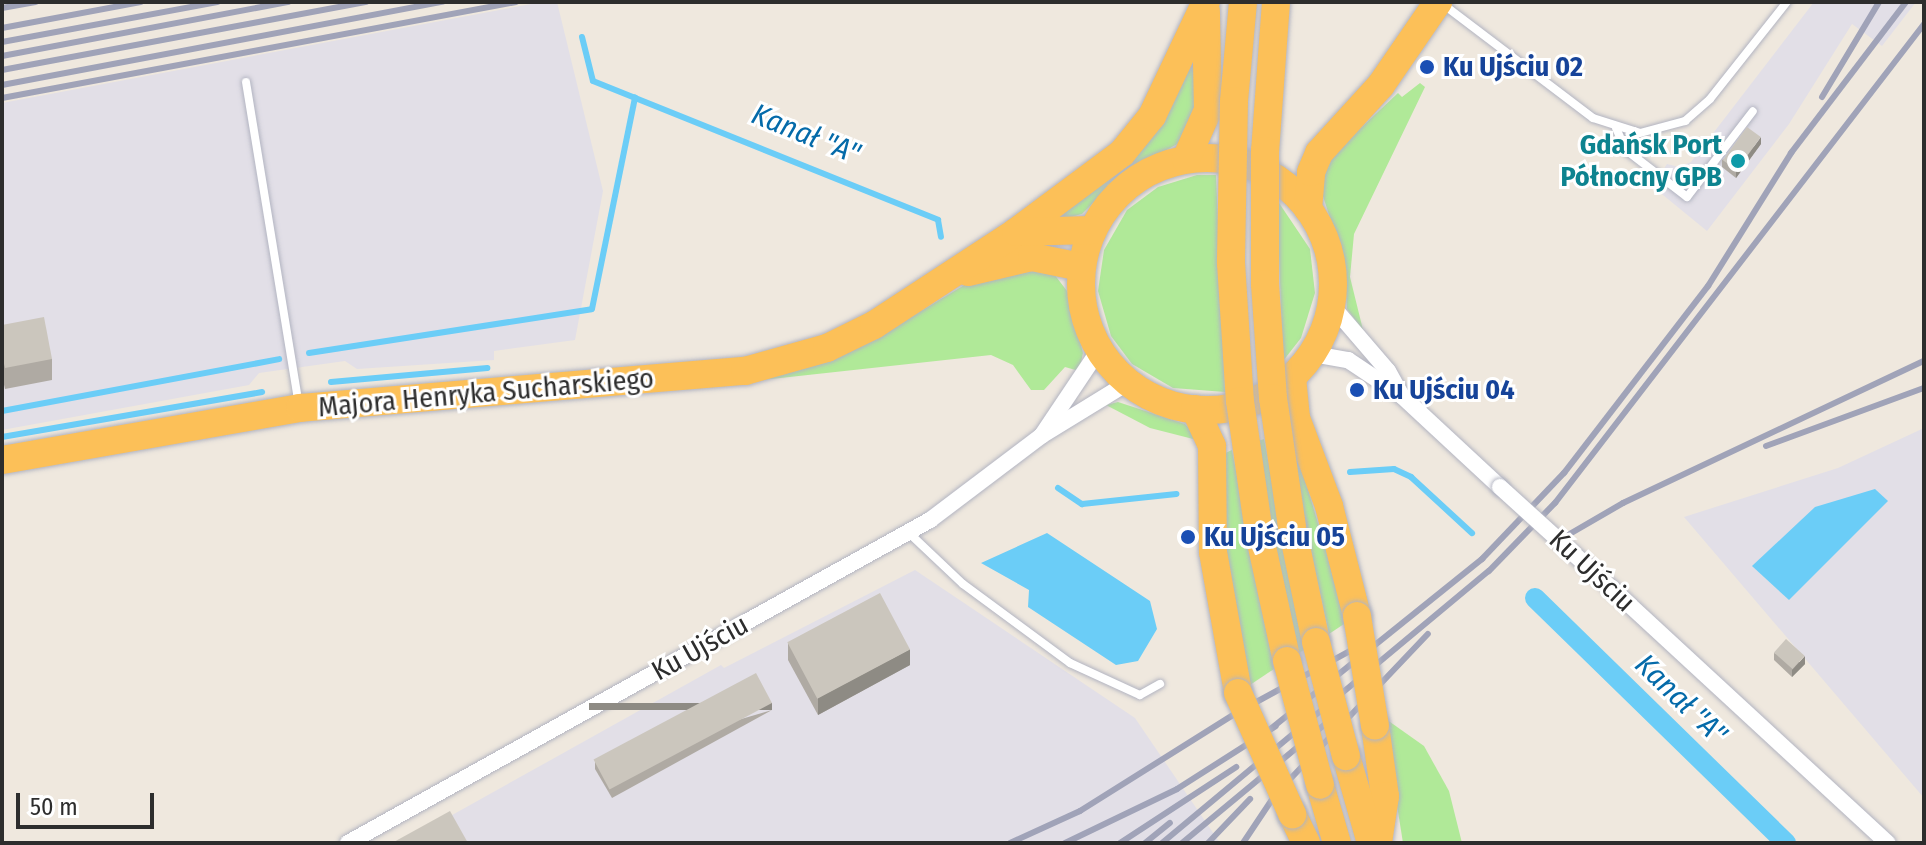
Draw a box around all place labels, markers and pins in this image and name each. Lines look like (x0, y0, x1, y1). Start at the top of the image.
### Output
place label: Ku Ujściu 02 (1443, 50, 1583, 84)
marker: Ku Ujściu 02 (1418, 58, 1436, 76)
place label: Gdańsk Port Północny GPB (1560, 128, 1722, 194)
marker: Gdańsk Port Północny GPB (1729, 152, 1747, 170)
place label: Ku Ujściu 04 (1373, 373, 1515, 407)
marker: Ku Ujściu 04 (1348, 381, 1366, 399)
place label: Ku Ujściu 05 (1204, 520, 1345, 554)
marker: Ku Ujściu 05 (1179, 528, 1197, 546)

